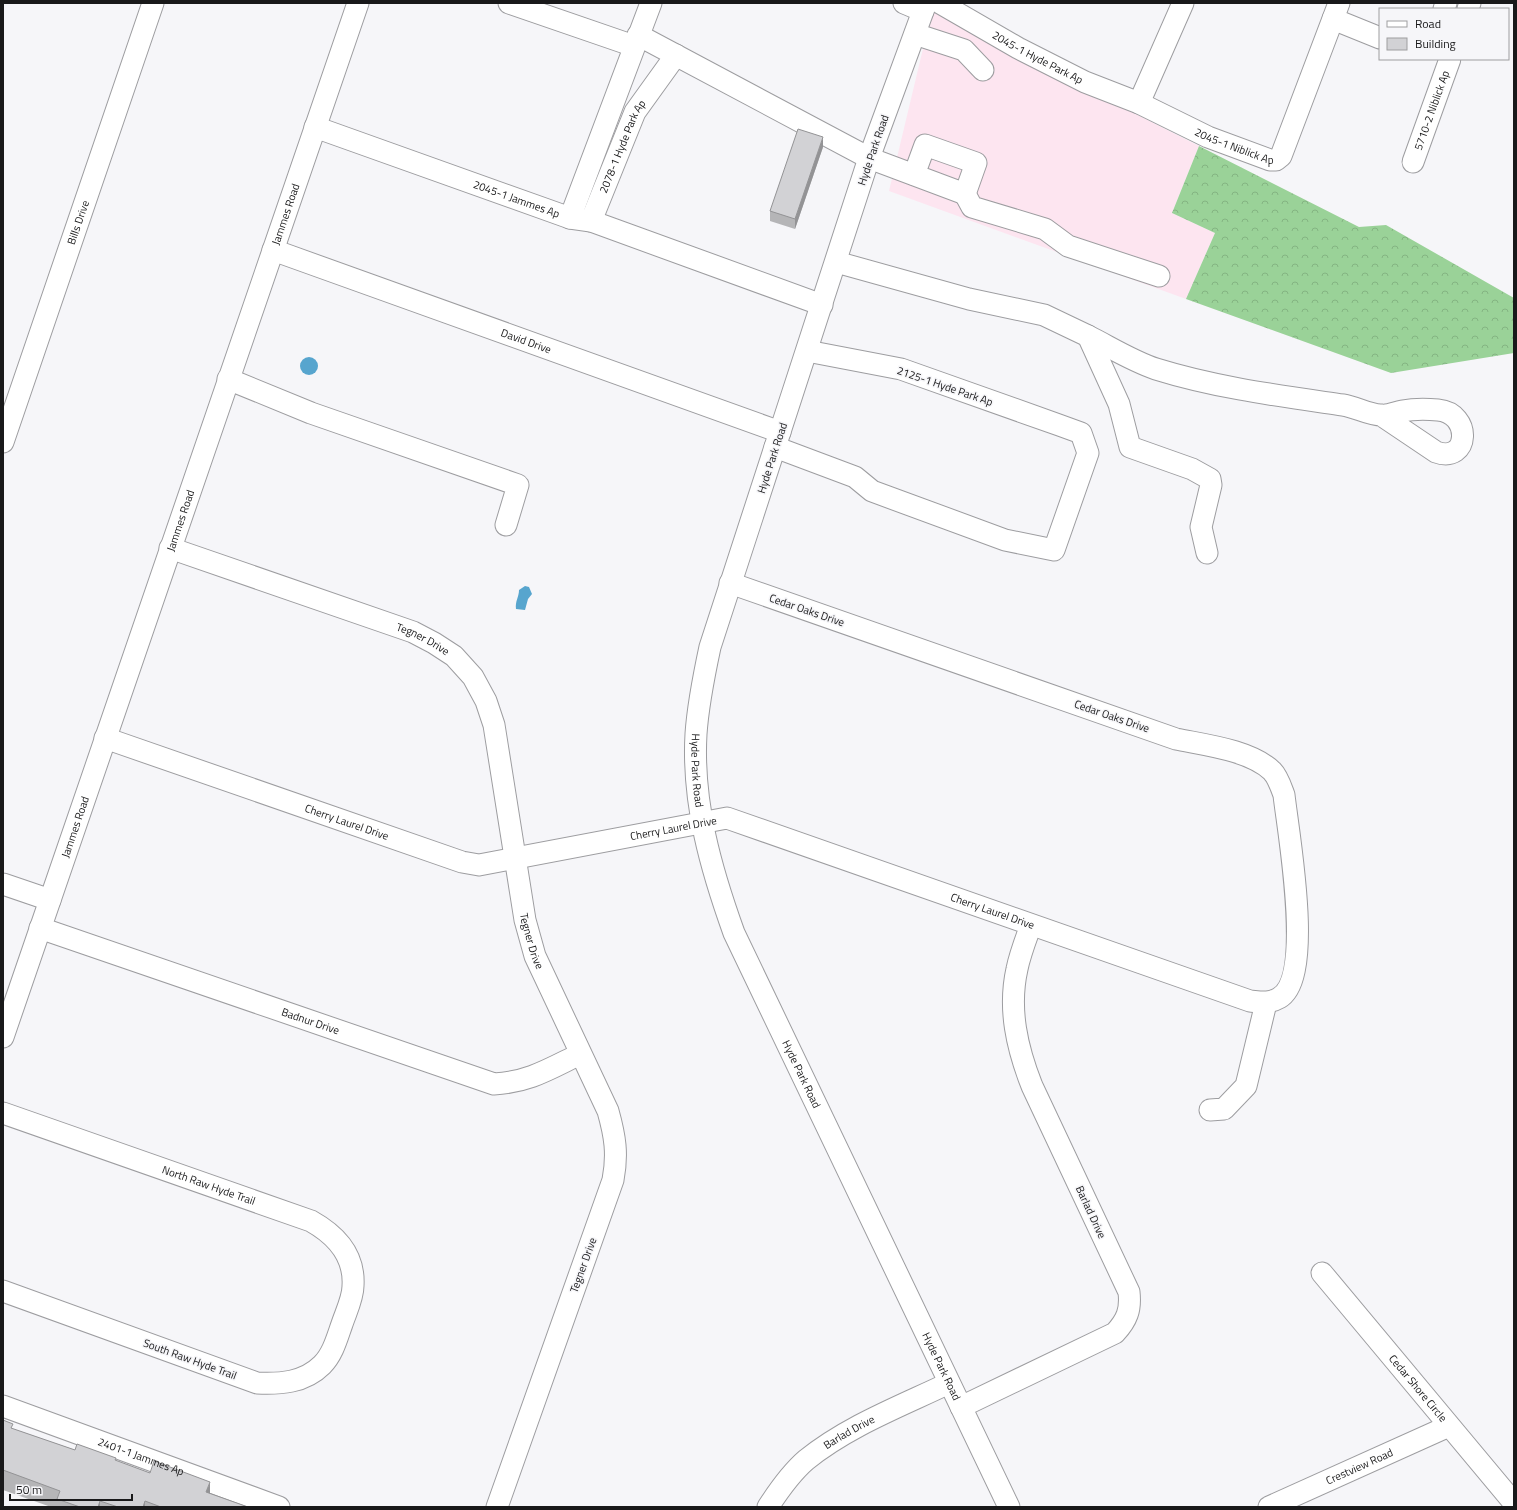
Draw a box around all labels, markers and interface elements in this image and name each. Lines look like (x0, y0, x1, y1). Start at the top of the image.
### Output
legend (1379, 8, 1509, 60)
text: Road (1415, 14, 1441, 33)
street label: 2045-1 Hyde Park Ap (990, 27, 1086, 88)
text: Building (1415, 34, 1456, 53)
street label: 5710-2 Niblick Ap (1410, 68, 1453, 152)
street label: 2078-1 Hyde Park Ap (595, 96, 650, 195)
street label: Hyde Park Road (853, 112, 893, 187)
street label: 2045-1 Niblick Ap (1192, 124, 1274, 168)
street label: 2045-1 Jammes Ap (471, 176, 562, 222)
street label: Jammes Road (268, 181, 304, 247)
street label: Bills Drive (63, 198, 93, 247)
street label: David Drive (499, 324, 554, 357)
street label: 2125-1 Hyde Park Ap (895, 362, 995, 410)
street label: Hyde Park Road (753, 420, 791, 496)
street label: Jammes Road (162, 488, 198, 553)
street label: Cedar Oaks Drive (767, 590, 847, 631)
street label: Tegner Drive (394, 619, 453, 659)
street label: Cedar Oaks Drive (1072, 696, 1152, 737)
street label: Hyde Park Road (687, 733, 708, 808)
street label: Jammes Road (57, 794, 93, 860)
street label: Cherry Laurel Drive (303, 800, 391, 844)
street label: Cherry Laurel Drive (629, 812, 718, 844)
street label: Cherry Laurel Drive (949, 889, 1037, 933)
street label: Tegner Drive (516, 912, 548, 972)
street label: Badnur Drive (279, 1004, 342, 1038)
street label: Hyde Park Road (778, 1037, 825, 1111)
street label: North Raw Hyde Trail (160, 1161, 258, 1209)
street label: Barlad Drive (1072, 1183, 1110, 1241)
street label: Tegner Drive (566, 1235, 601, 1295)
street label: Hyde Park Road (918, 1330, 965, 1403)
street label: South Raw Hyde Trail (141, 1335, 239, 1383)
street label: Cedar Shore Circle (1385, 1351, 1451, 1426)
street label: Barlad Drive (820, 1411, 878, 1453)
street label: 2401-1 Jammes Ap (96, 1433, 187, 1480)
street label: Crestview Road (1323, 1444, 1396, 1488)
scale bar (10, 1476, 132, 1502)
text: 50 m (16, 1480, 42, 1499)

